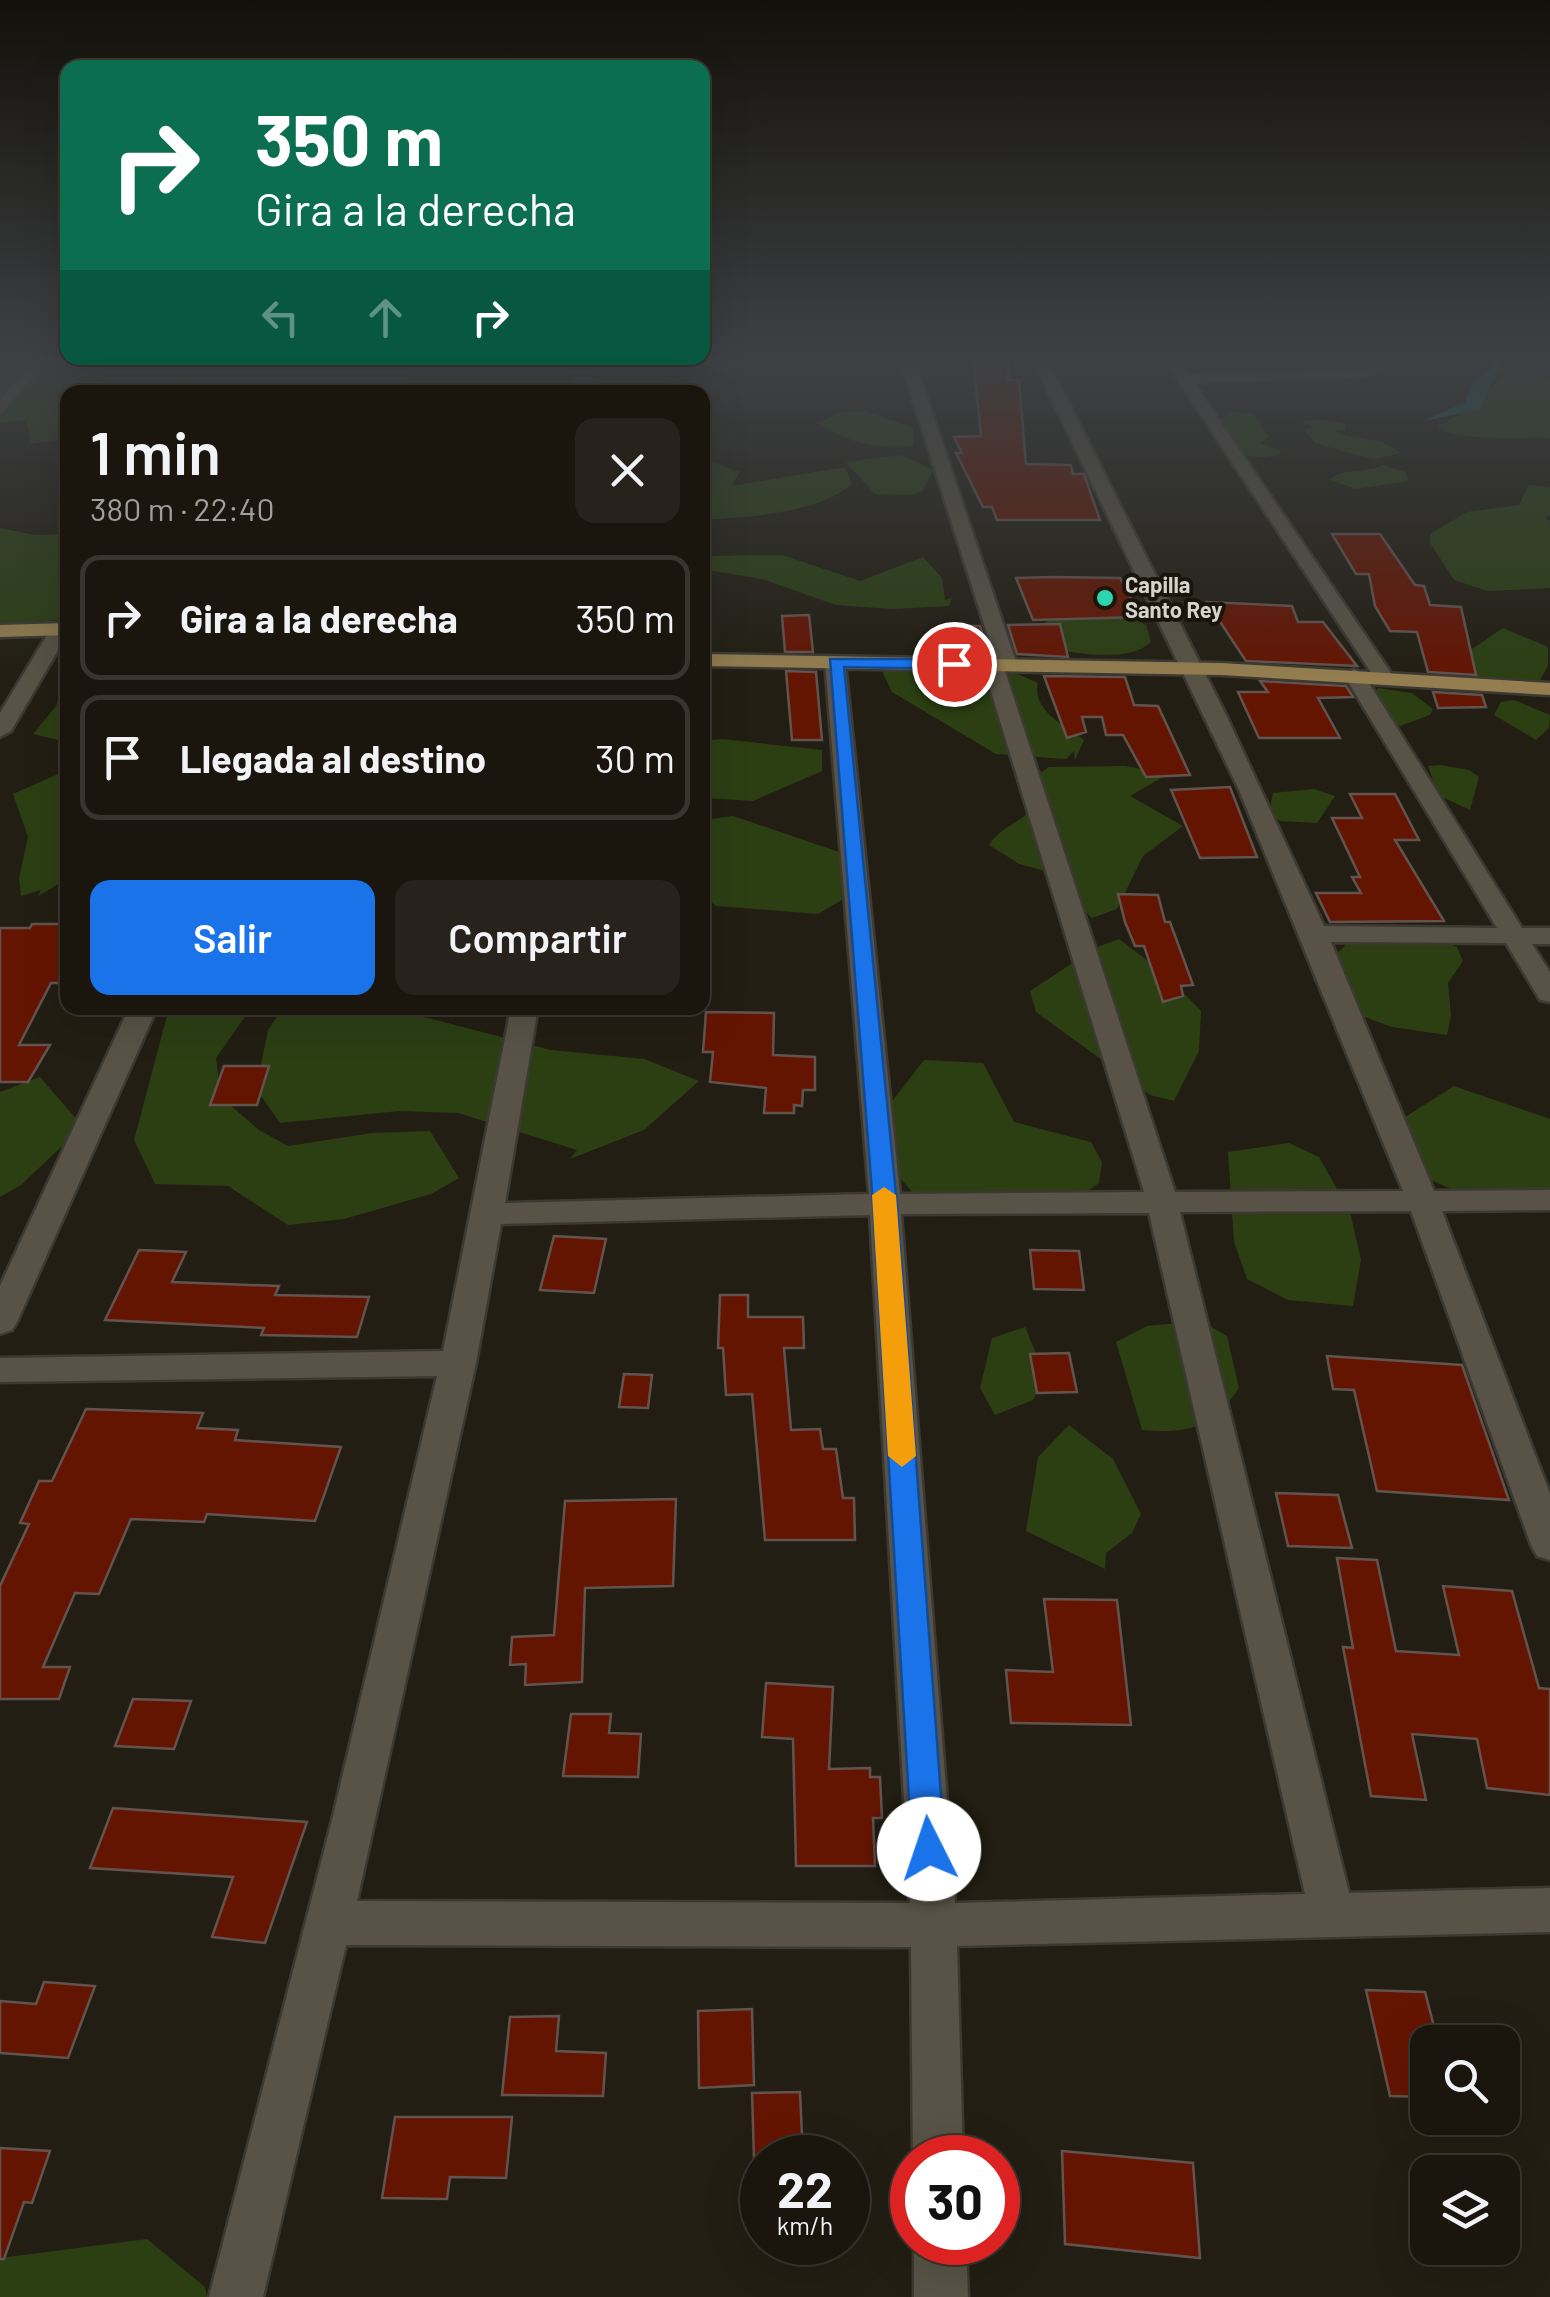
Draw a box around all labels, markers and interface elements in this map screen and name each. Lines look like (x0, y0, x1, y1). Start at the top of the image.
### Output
text: 350 m (255, 96, 443, 180)
icon: right (90, 100, 220, 230)
text: Gira a la derecha (255, 181, 576, 235)
icon: left (253, 290, 308, 345)
icon: ahead (358, 290, 413, 345)
icon: right (463, 290, 518, 345)
text: 1 min (90, 415, 221, 487)
button: close (575, 418, 680, 523)
text: 380 m · 22:40 (90, 489, 274, 527)
place label: Capilla Santo Rey (1125, 571, 1222, 622)
marker: Capilla Santo Rey (1094, 587, 1116, 609)
icon: right (95, 590, 150, 645)
text: Gira a la derecha (180, 595, 458, 641)
text: 350 m (575, 595, 675, 641)
pin (912, 622, 997, 707)
icon: arrive (927, 637, 982, 692)
icon: arrive (95, 730, 150, 785)
text: Llegada al destino (180, 735, 486, 781)
text: 30 m (595, 735, 675, 781)
button: Salir (90, 880, 375, 995)
button: Compartir (395, 880, 680, 995)
position arrow (877, 1797, 981, 1901)
map controls (1410, 2025, 1520, 2265)
button: search (1410, 2025, 1520, 2135)
speed limit sign: 30 (890, 2135, 1020, 2265)
button: layers (1410, 2155, 1520, 2265)
text: 22 (777, 2158, 833, 2218)
text: km/h (777, 2210, 833, 2240)

